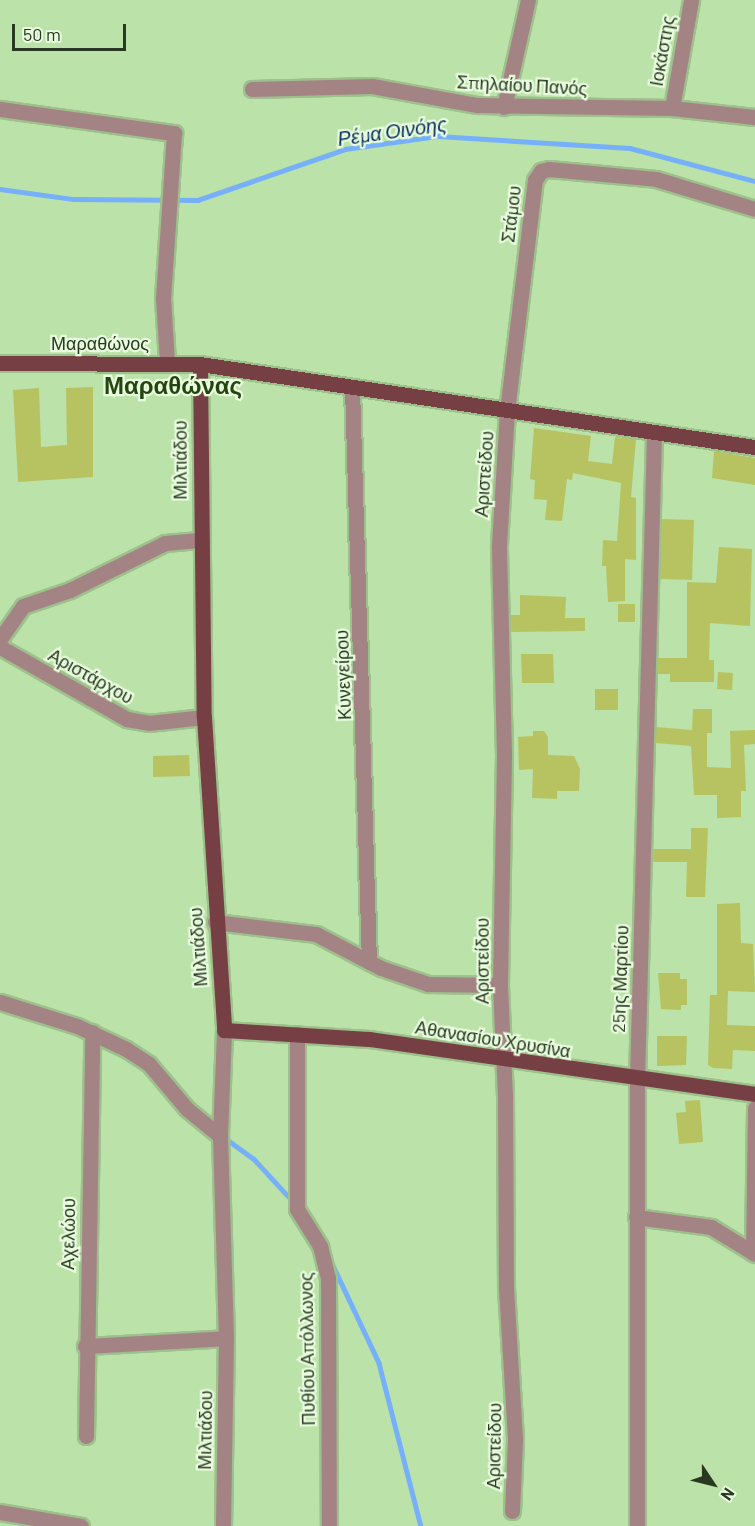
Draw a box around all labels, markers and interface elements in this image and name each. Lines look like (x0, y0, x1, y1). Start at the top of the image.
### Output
scale bar (15, 12, 129, 50)
street label: Ιοκάστης (645, 14, 679, 88)
text: 50 m (23, 23, 61, 45)
street label: Σπηλαίου Πανός (456, 71, 588, 99)
water label: Ρέμα Οινόης (336, 111, 448, 151)
street label: Στάμου (497, 184, 525, 244)
street label: Μαραθώνος (51, 332, 149, 354)
district label: Μαραθώνας (104, 371, 242, 399)
street label: Μιλτιάδου (169, 420, 191, 500)
street label: Αριστείδου (470, 430, 498, 518)
street label: Κυνεγείρου (331, 630, 355, 720)
street label: Αριστάρχου (45, 644, 137, 708)
street label: Μιλτιάδου (184, 907, 212, 987)
street label: Αριστείδου (471, 918, 493, 1004)
street label: 25ης Μαρτίου (607, 925, 633, 1033)
street label: Αθανασίου Χρυσίνα (414, 1016, 572, 1062)
street label: Αχελώου (57, 1198, 79, 1270)
street label: Πυθίου Απόλλωνος (295, 1272, 319, 1426)
street label: Μιλτιάδου (194, 1390, 216, 1470)
street label: Αριστείδου (482, 1403, 506, 1489)
north arrow (683, 1454, 743, 1514)
text: N (717, 1485, 739, 1504)

